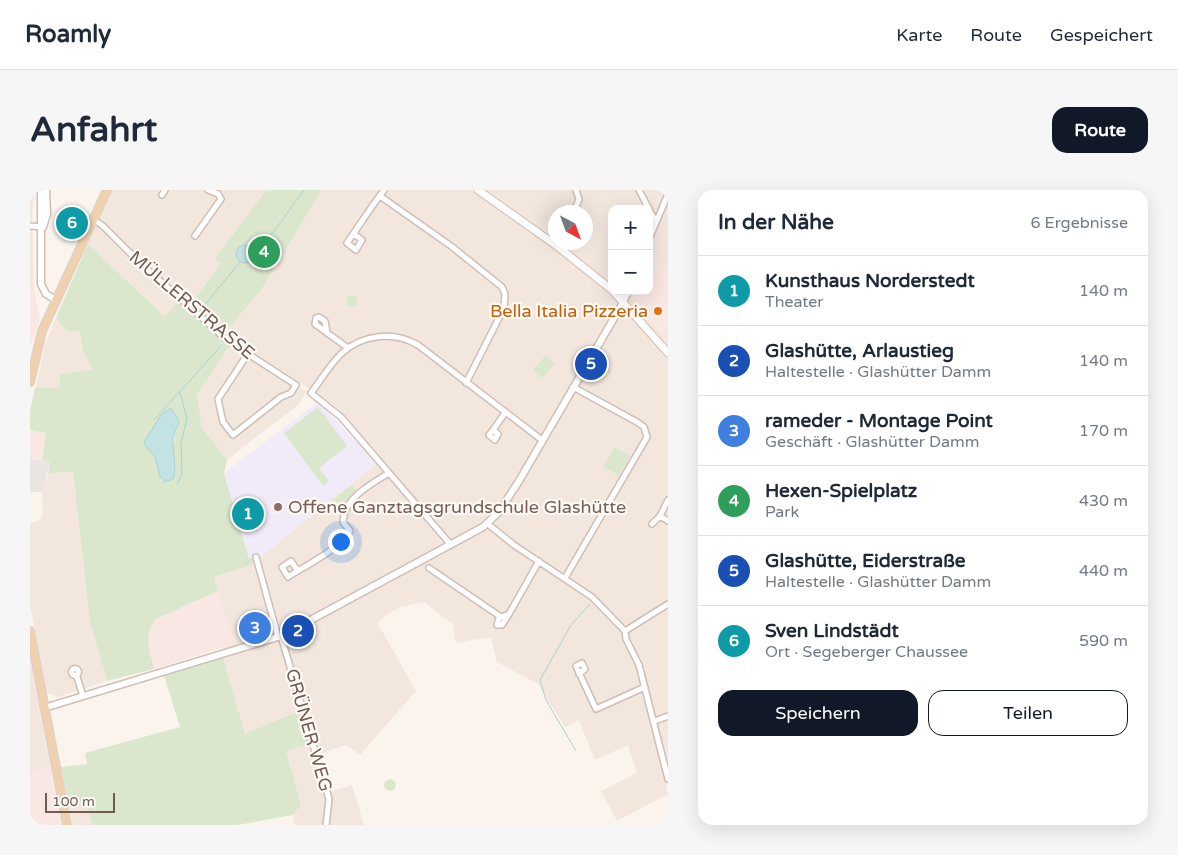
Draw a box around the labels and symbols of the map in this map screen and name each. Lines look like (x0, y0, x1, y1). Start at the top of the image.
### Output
pin: 6 (56, 204, 88, 242)
north arrow (548, 205, 593, 250)
pin: 4 (248, 233, 280, 271)
street label: MÜLLERSTRASSE (125, 246, 259, 364)
place label: Bella Italia Pizzeria (490, 300, 648, 322)
marker: Bella Italia Pizzeria (652, 305, 664, 317)
pin: 5 (575, 345, 607, 383)
pin: 1 (232, 495, 264, 533)
place label: Offene Ganztagsgrundschule Glashütte (288, 496, 626, 518)
marker: Offene Ganztagsgrundschule Glashütte (272, 501, 284, 513)
your location (328, 529, 354, 555)
pin: 3 (239, 609, 271, 647)
pin: 2 (282, 612, 314, 650)
street label: GRÜNER WEG (281, 666, 337, 794)
scale bar (45, 790, 115, 813)

